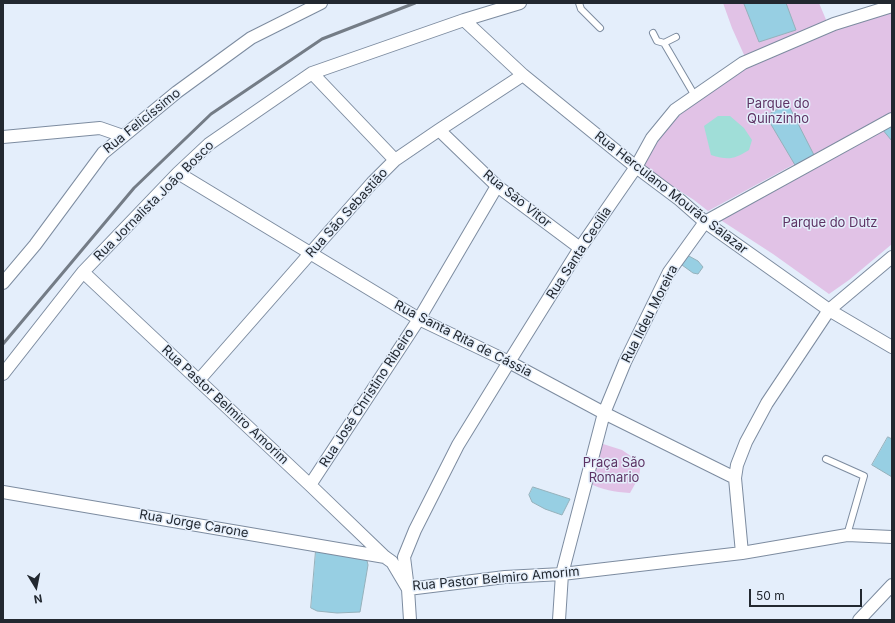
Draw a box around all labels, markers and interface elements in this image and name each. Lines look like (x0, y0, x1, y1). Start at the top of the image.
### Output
street label: Rua Felicíssimo (100, 85, 184, 157)
park label: Parque do Quinzinho (747, 96, 809, 127)
street label: Rua Herculano Mourão Salazar (591, 128, 751, 258)
street label: Rua Jornalista João Bosco (91, 138, 217, 264)
street label: Rua São Sebastião (303, 165, 391, 261)
street label: Rua São Vitor (480, 167, 554, 231)
street label: Rua Santa Cecília (543, 204, 615, 302)
park label: Parque do Dutz (782, 215, 878, 231)
street label: Rua Ildeu Moreira (619, 262, 681, 366)
street label: Rua Santa Rita de Cássia (391, 297, 535, 381)
street label: Rua José Christino Ribeiro (316, 326, 418, 470)
street label: Rua Pastor Belmiro Amorim (158, 342, 292, 468)
park label: Praça São Romario (583, 455, 645, 486)
street label: Rua Jorge Carone (138, 507, 250, 541)
street label: Rua Pastor Belmiro Amorim (412, 564, 580, 594)
north arrow (16, 567, 56, 607)
scale bar (751, 581, 864, 607)
text: 50 m (756, 588, 785, 603)
text: N (33, 591, 43, 606)

